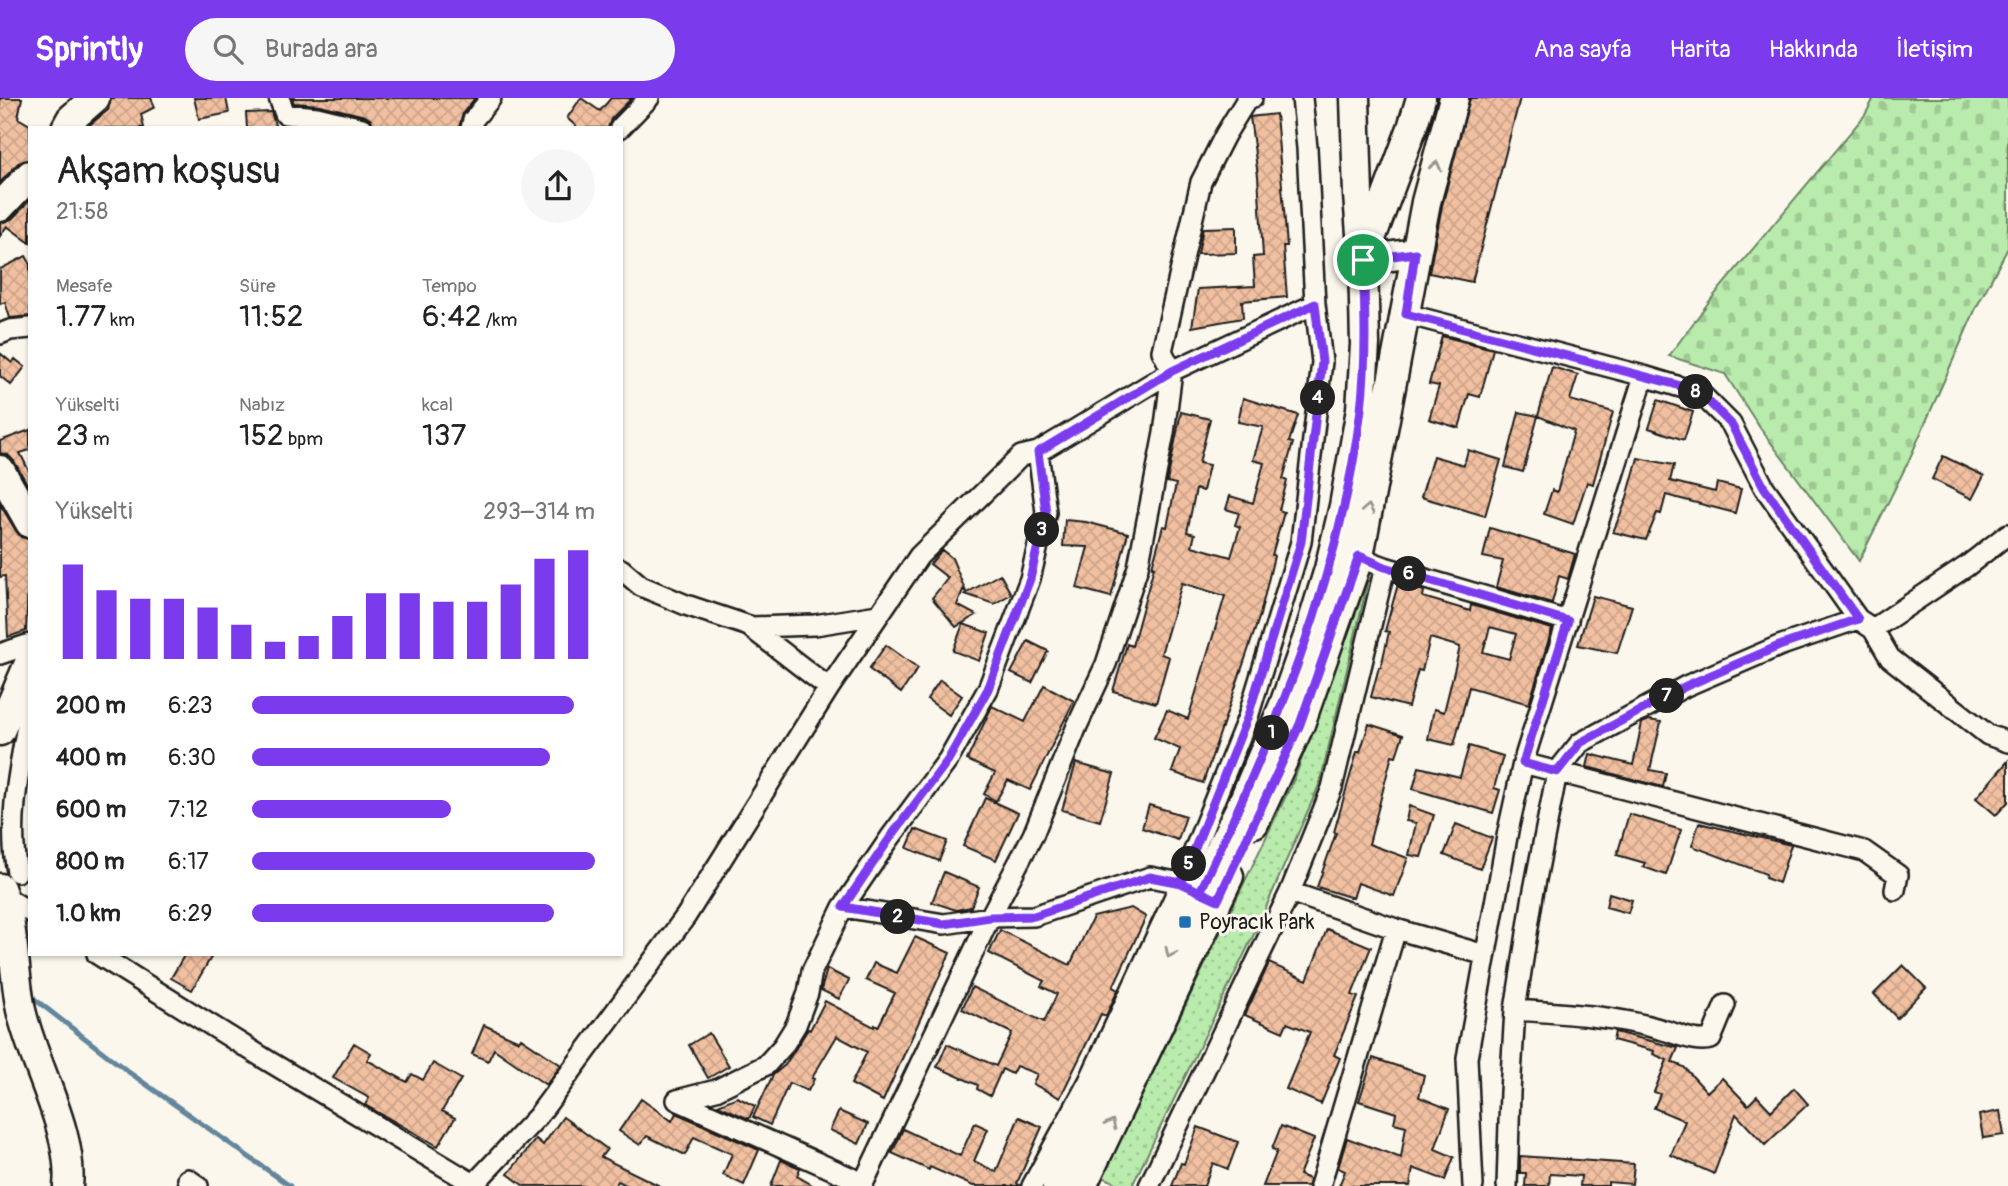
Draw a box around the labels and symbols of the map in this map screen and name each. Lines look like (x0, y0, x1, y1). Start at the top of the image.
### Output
one-way arrow (1427, 160, 1442, 172)
pin (1333, 230, 1393, 290)
pin: 8 (1678, 374, 1714, 410)
pin: 4 (1300, 380, 1336, 416)
one-way arrow (1360, 503, 1375, 515)
pin: 3 (1024, 512, 1060, 548)
pin: 6 (1392, 556, 1426, 592)
pin: 7 (1650, 678, 1684, 714)
pin: 1 (1254, 716, 1290, 750)
pin: 5 (1172, 846, 1206, 882)
pin: 2 (880, 900, 916, 934)
place label: Poyracık Park (1199, 909, 1315, 936)
marker: Poyracık Park (1177, 914, 1193, 930)
one-way arrow (1164, 946, 1178, 958)
one-way arrow (1103, 1119, 1117, 1131)

